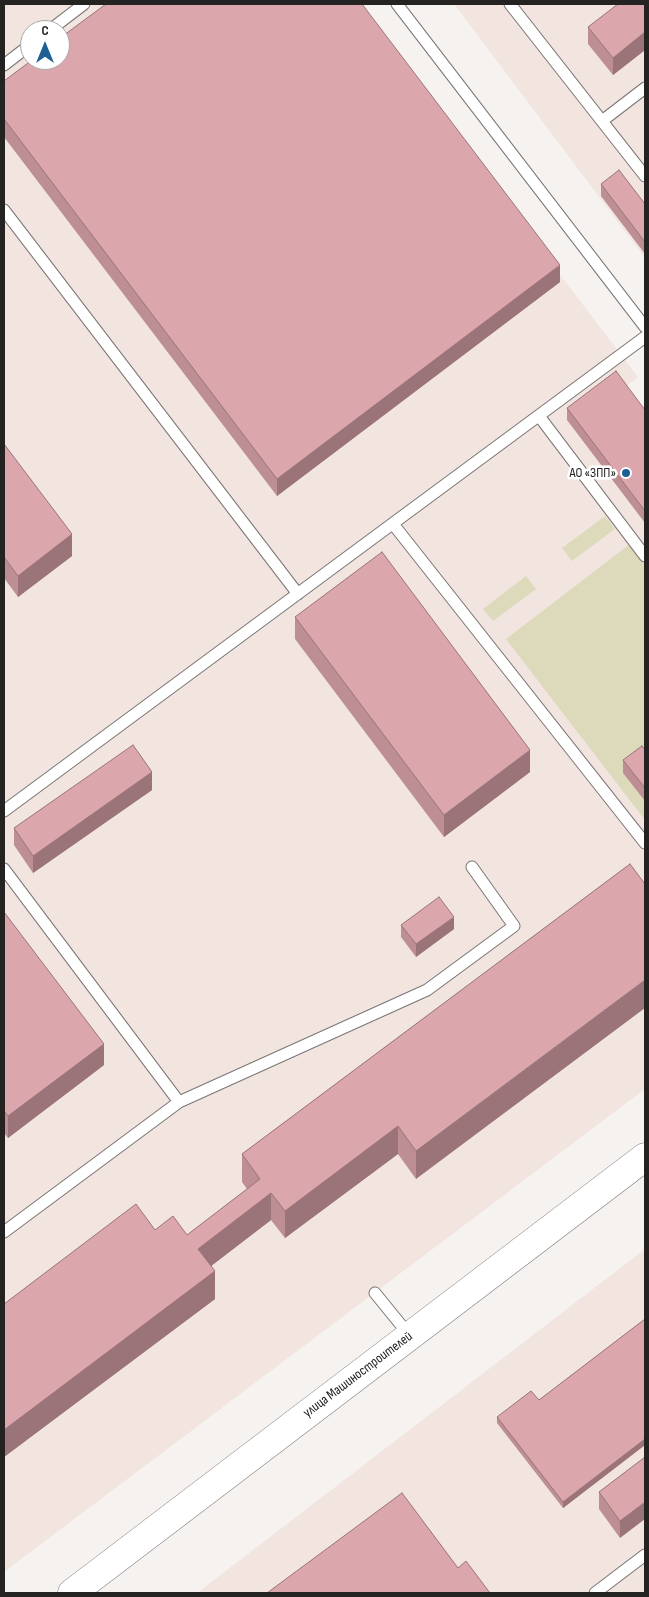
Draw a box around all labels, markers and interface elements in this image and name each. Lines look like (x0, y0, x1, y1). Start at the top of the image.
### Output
north arrow (20, 20, 70, 70)
text: С (41, 22, 49, 39)
place label: АО «ЗПП» (570, 465, 616, 481)
marker: АО «ЗПП» (620, 467, 632, 479)
street label: улица Машиностроителей (300, 1328, 416, 1422)

